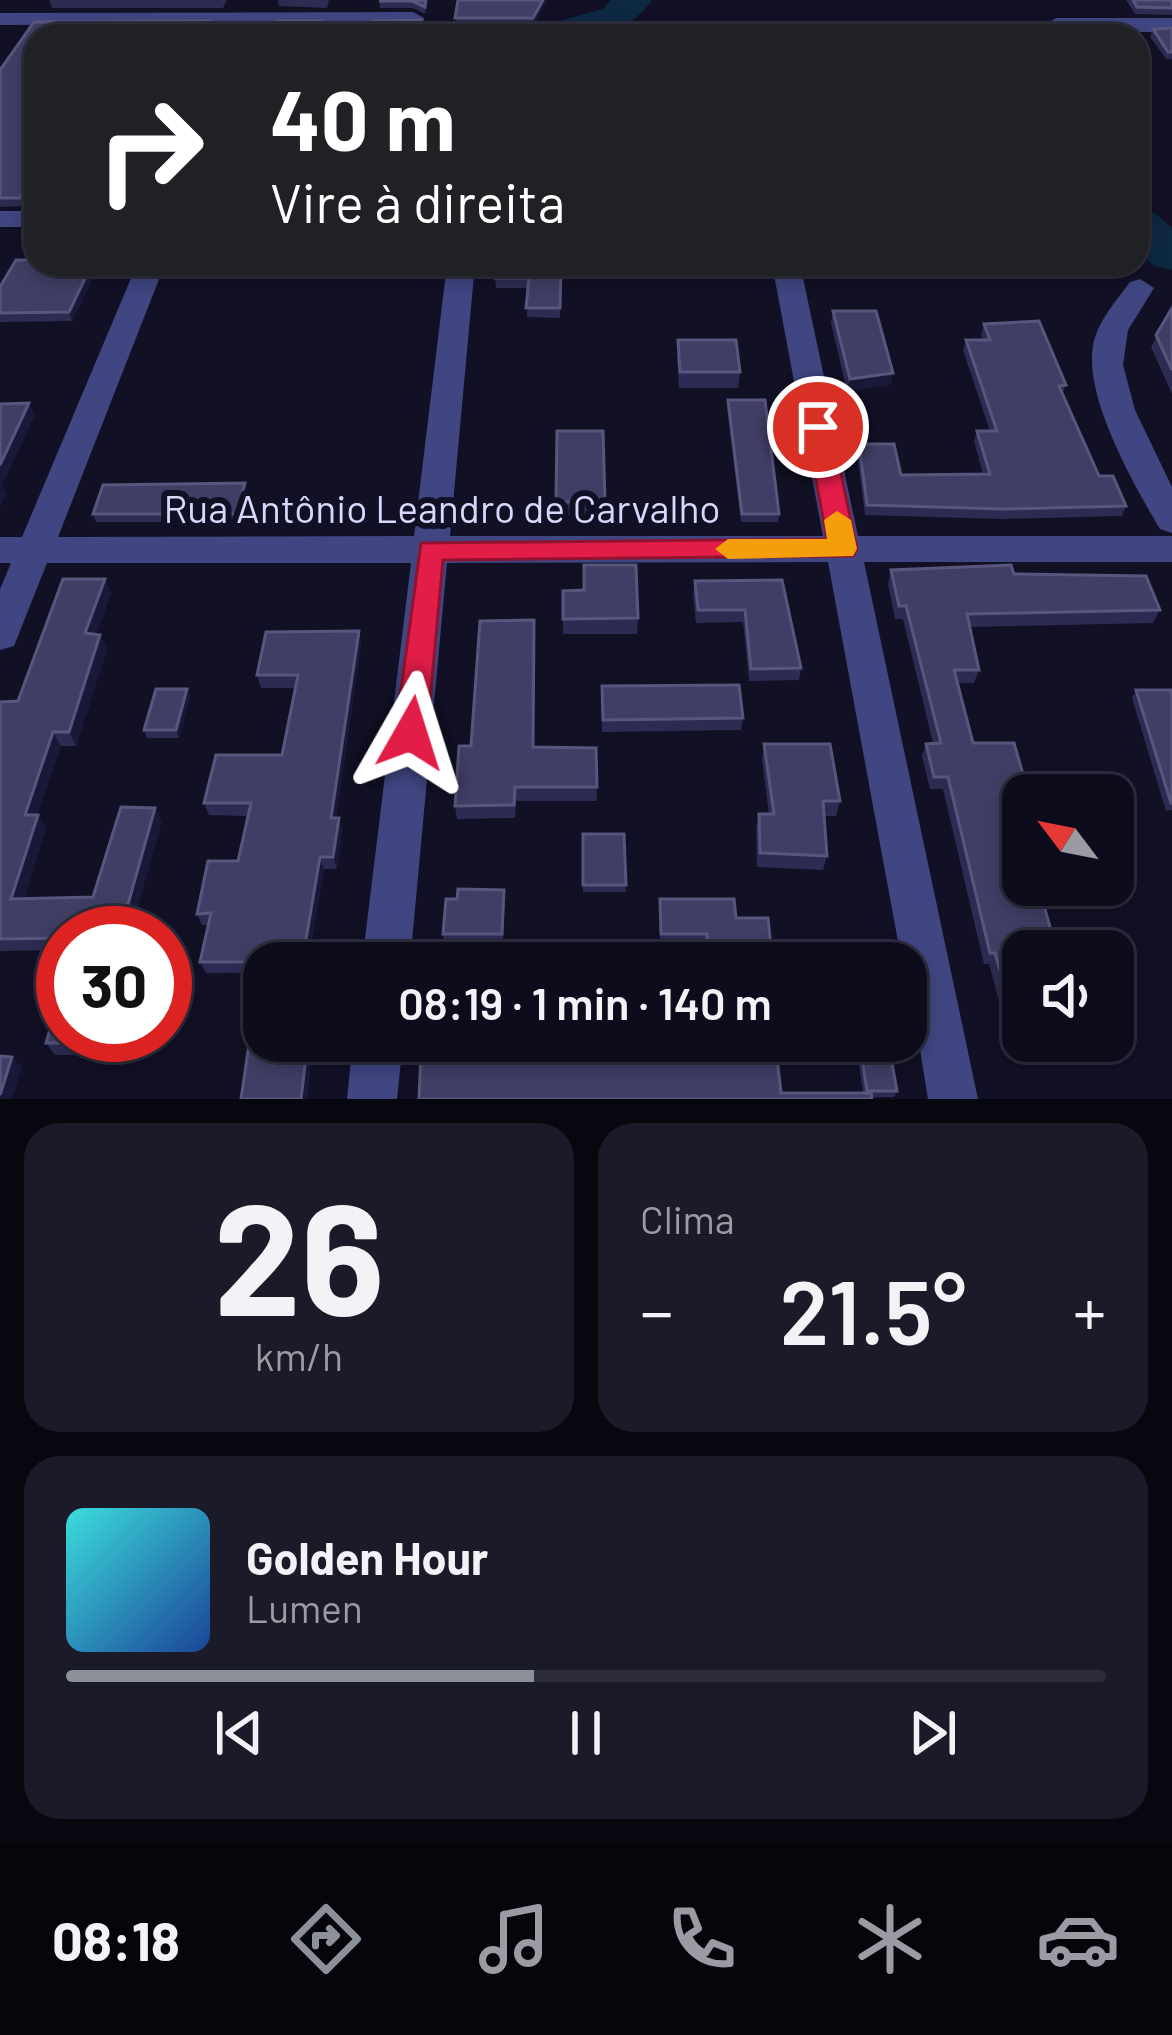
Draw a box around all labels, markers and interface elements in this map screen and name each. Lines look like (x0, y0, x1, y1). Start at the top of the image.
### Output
text: 40 m (270, 67, 456, 168)
icon: right (72, 72, 228, 228)
text: Vire à direita (270, 169, 565, 234)
pin (767, 376, 869, 478)
icon: arrive (785, 394, 851, 460)
street label: Rua Antônio Leandro de Carvalho (163, 484, 721, 531)
position arrow (348, 670, 474, 796)
north arrow (1002, 774, 1134, 906)
map controls (1002, 774, 1134, 1062)
speed limit sign: 30 (36, 906, 192, 1062)
button: sound (1002, 930, 1134, 1062)
text: 08:19 · 1 min · 140 m (398, 975, 772, 1029)
text: 26 (213, 1160, 385, 1347)
text: Clima (640, 1195, 735, 1242)
text: 21.5° (780, 1255, 966, 1363)
text: − (640, 1270, 673, 1349)
text: + (1073, 1270, 1106, 1349)
text: km/h (255, 1332, 343, 1379)
text: Golden Hour (246, 1530, 488, 1584)
text: Lumen (246, 1584, 363, 1631)
icon: previous (206, 1700, 272, 1766)
icon: pause (553, 1700, 619, 1766)
icon: next (900, 1700, 966, 1766)
icon: directions (284, 1897, 368, 1981)
icon: music (472, 1897, 556, 1981)
icon: phone (660, 1897, 744, 1981)
icon: climate (848, 1897, 932, 1981)
icon: car (1036, 1897, 1120, 1981)
text: 08:18 (52, 1907, 180, 1972)

